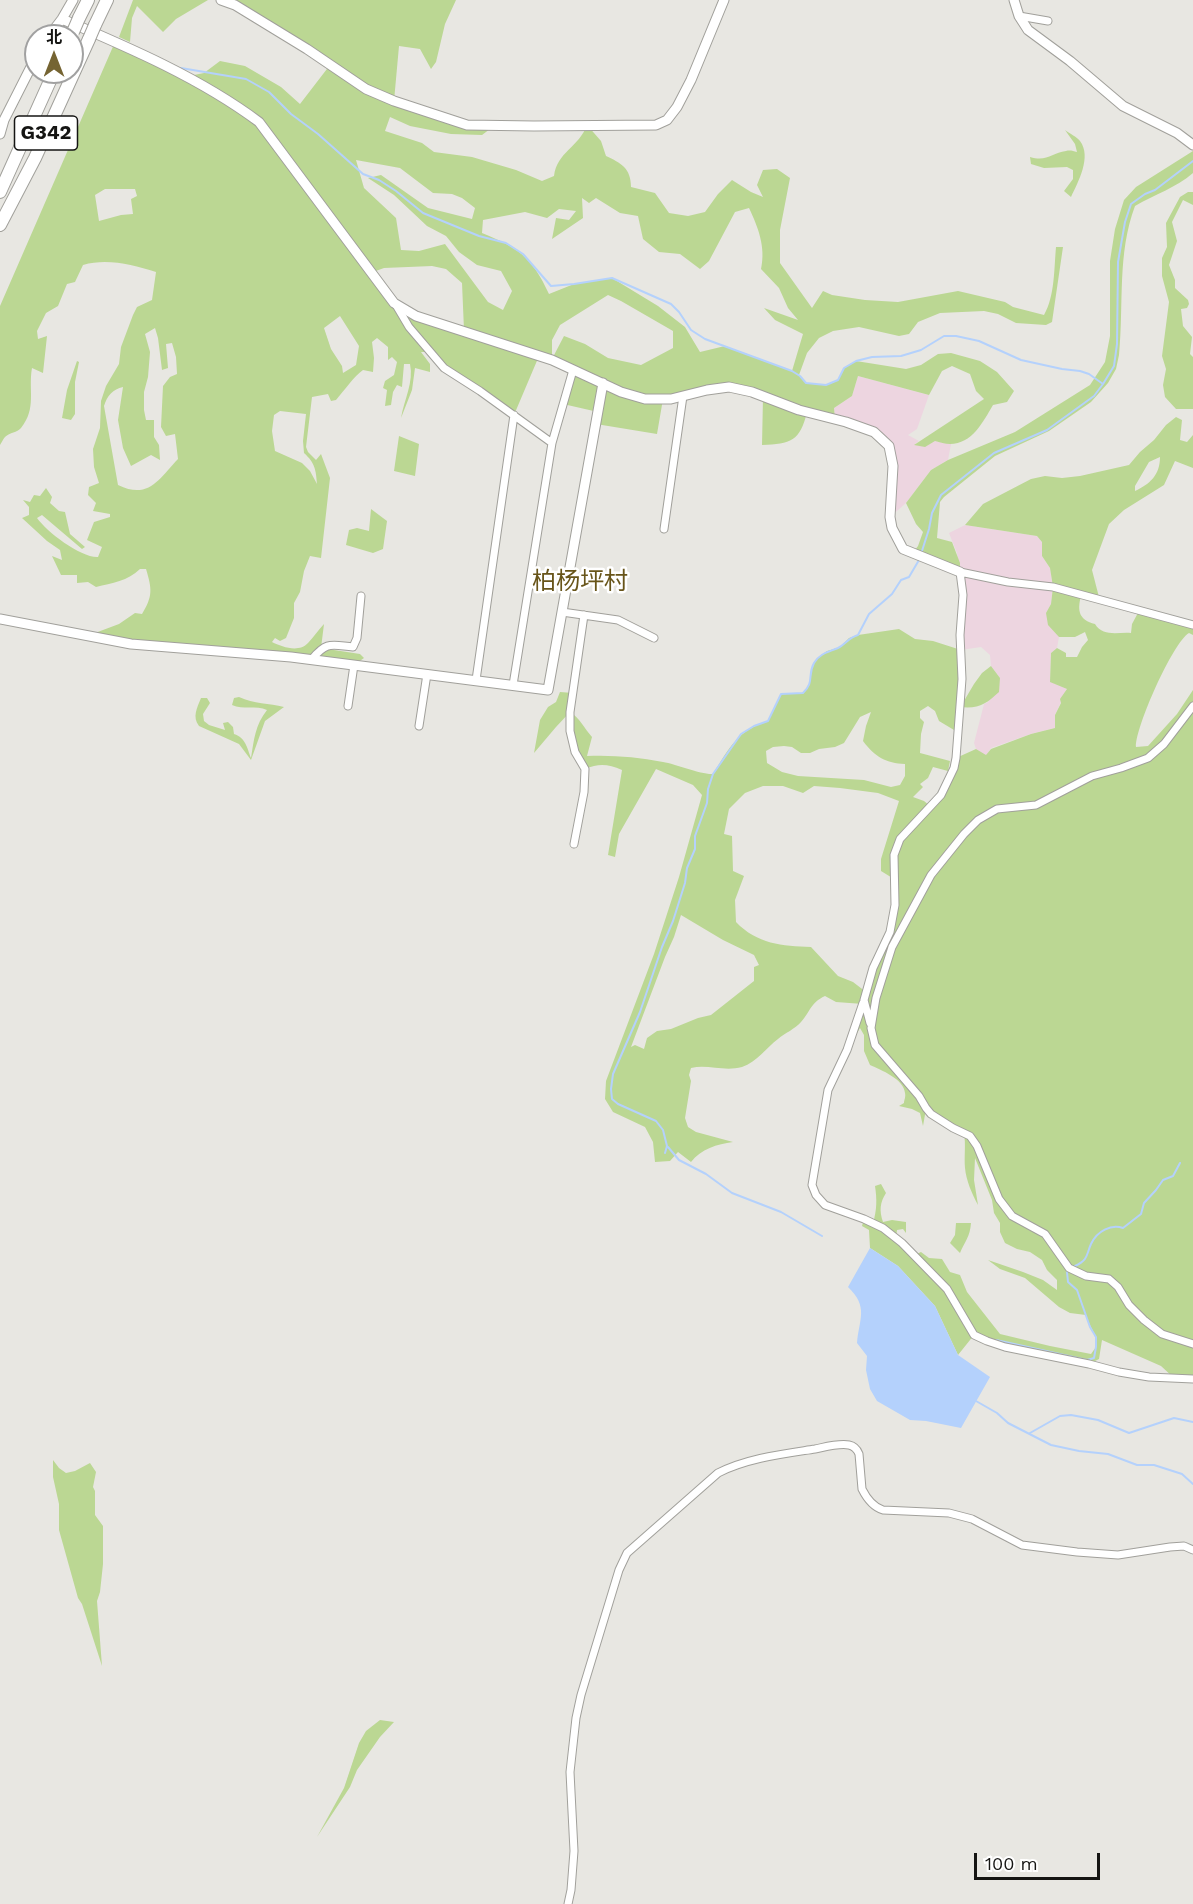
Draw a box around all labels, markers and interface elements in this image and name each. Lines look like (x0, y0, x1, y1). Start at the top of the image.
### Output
north arrow (24, 24, 84, 84)
text: 北 (46, 28, 62, 47)
road number: G342 (15, 116, 78, 150)
district label: 柏杨坪村 (532, 568, 628, 596)
scale bar (977, 1841, 1103, 1879)
text: 100 m (985, 1853, 1038, 1874)

